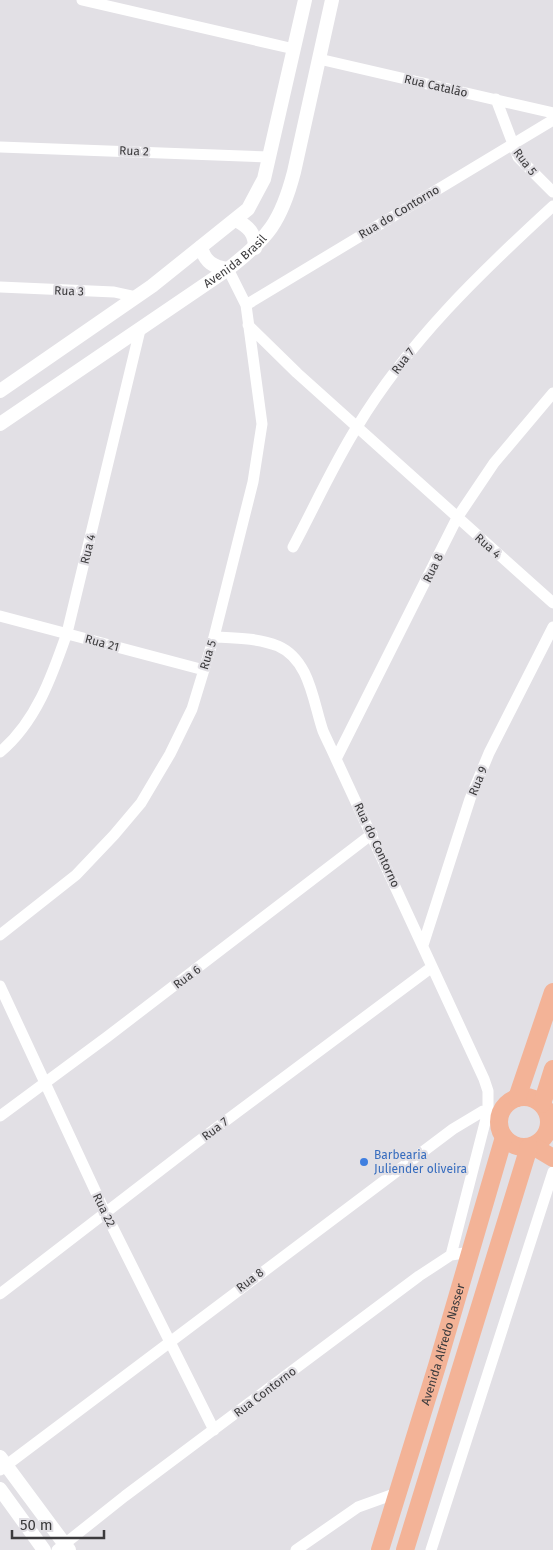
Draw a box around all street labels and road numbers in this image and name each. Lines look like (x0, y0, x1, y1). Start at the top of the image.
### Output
street label: Rua Catalão (403, 72, 469, 100)
street label: Rua 2 (119, 143, 149, 159)
street label: Rua 5 (510, 146, 540, 178)
street label: Rua do Contorno (356, 182, 442, 242)
street label: Avenida Brasil (201, 231, 270, 291)
street label: Rua 3 (54, 283, 84, 299)
street label: Rua 7 (389, 345, 417, 377)
street label: Rua 4 (472, 531, 504, 562)
street label: Rua 4 (78, 532, 99, 565)
street label: Rua 8 (420, 551, 446, 585)
street label: Rua 21 (83, 632, 121, 654)
street label: Rua 5 (197, 639, 219, 671)
street label: Rua 9 (466, 764, 490, 798)
street label: Rua do Contorno (351, 801, 403, 889)
street label: Rua 6 (171, 962, 203, 992)
street label: Rua 7 (199, 1115, 231, 1143)
street label: Rua 22 (90, 1191, 118, 1229)
street label: Rua 8 (234, 1265, 267, 1295)
street label: Avenida Alfredo Nasser (418, 1282, 468, 1407)
street label: Rua Contorno (231, 1364, 299, 1420)

